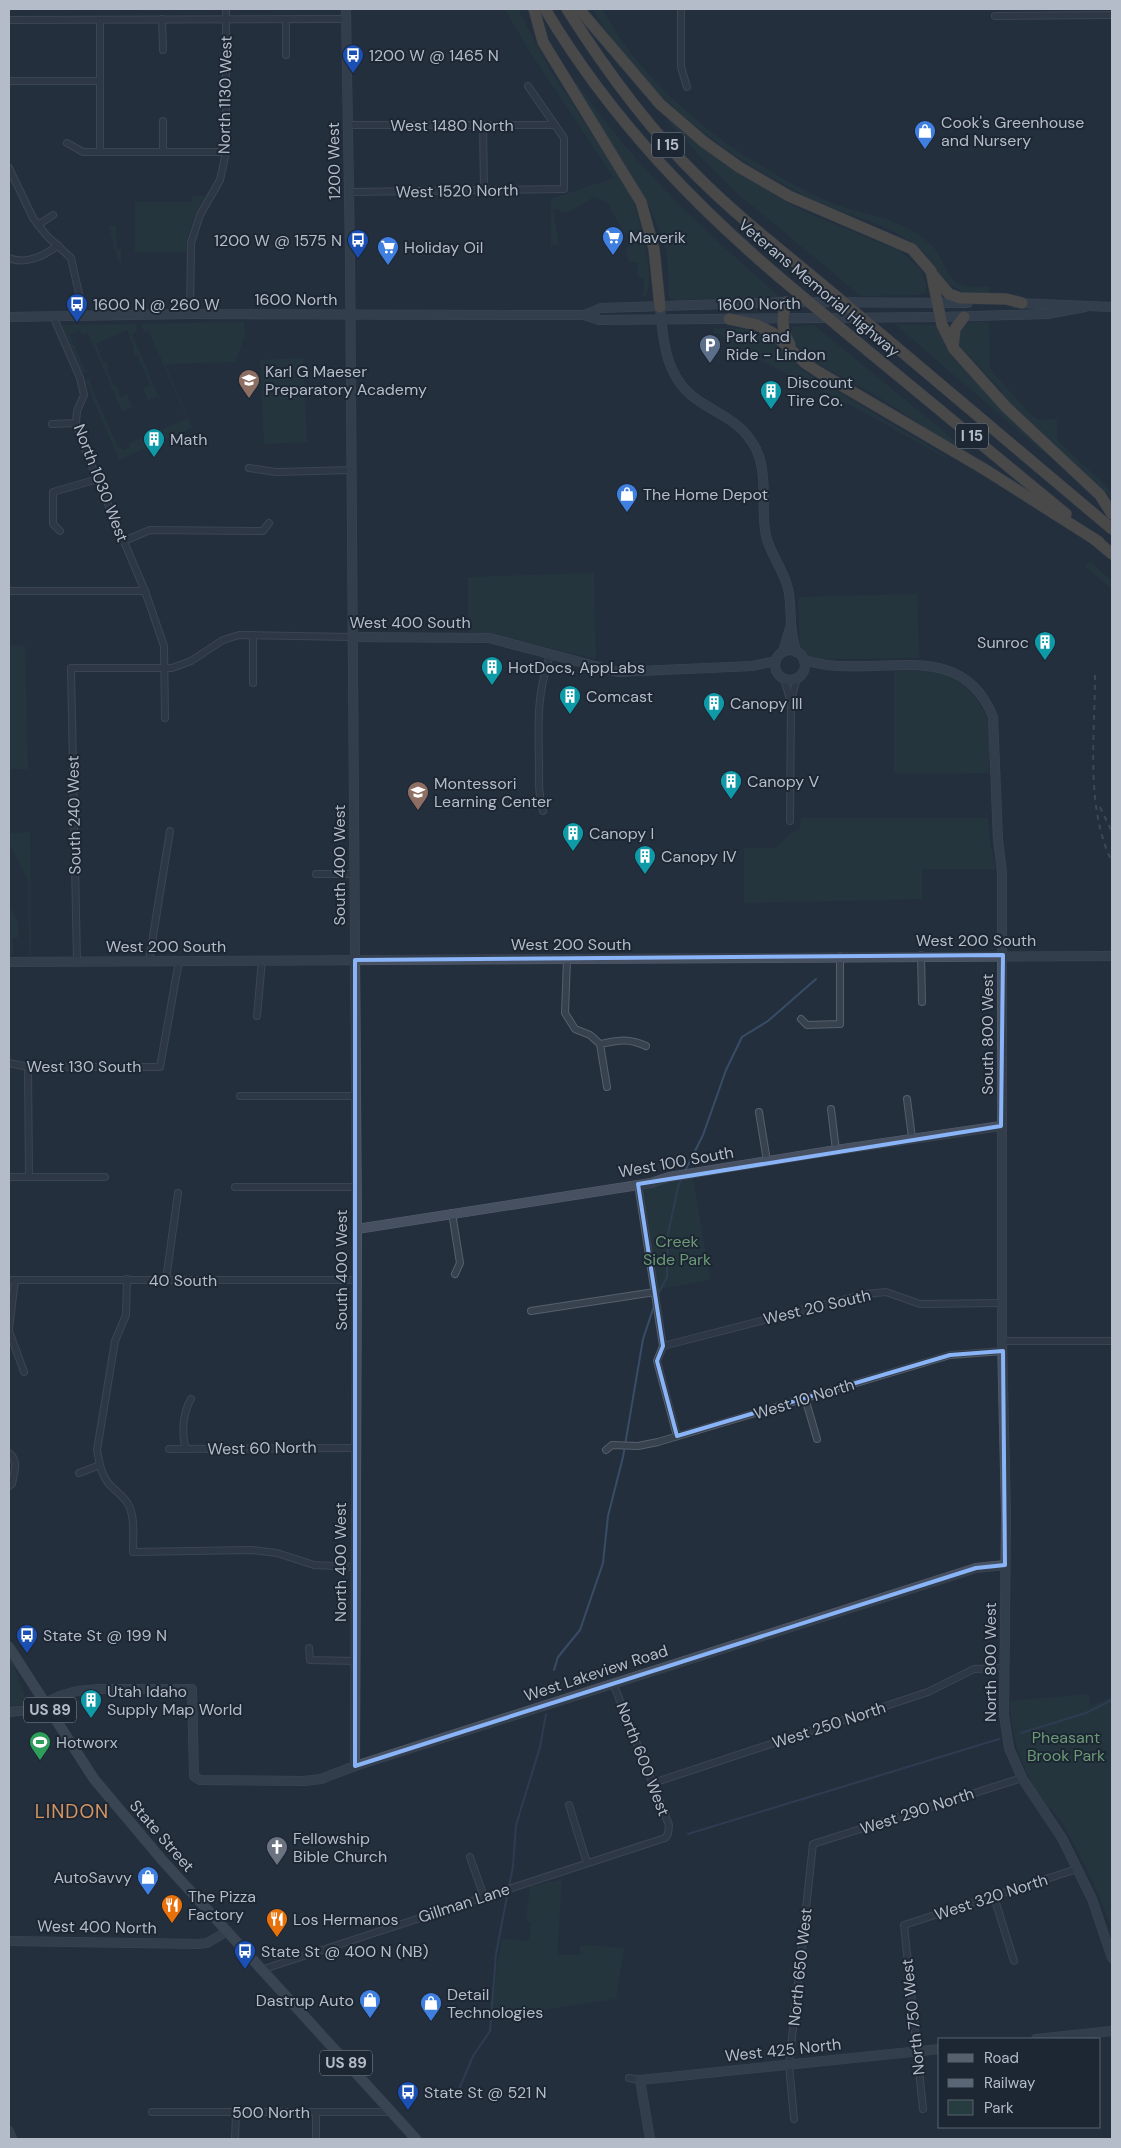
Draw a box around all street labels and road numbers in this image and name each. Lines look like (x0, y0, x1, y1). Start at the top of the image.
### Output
street label: North 1130 West (213, 36, 237, 154)
street label: West 1480 North (390, 115, 514, 136)
street label: 1200 West (323, 122, 345, 200)
road number: I 15 (652, 132, 684, 158)
street label: West 1520 North (396, 179, 518, 203)
street label: Veterans Memorial Highway (734, 214, 904, 362)
street label: 1600 North (254, 289, 338, 310)
street label: 1600 North (717, 293, 801, 315)
street label: North 1030 West (69, 421, 133, 545)
road number: I 15 (956, 424, 988, 448)
street label: West 400 South (349, 612, 471, 633)
street label: South 240 West (62, 755, 86, 875)
street label: South 400 West (329, 804, 350, 926)
street label: West 200 South (916, 930, 1036, 951)
street label: West 200 South (511, 934, 631, 955)
street label: West 200 South (106, 936, 226, 957)
street label: South 800 West (977, 973, 998, 1095)
street label: West 130 South (26, 1056, 142, 1077)
street label: West 100 South (617, 1142, 735, 1182)
street label: South 400 West (331, 1209, 352, 1331)
street label: 40 South (149, 1270, 217, 1291)
street label: West 20 South (761, 1284, 873, 1330)
street label: West 10 North (751, 1374, 857, 1424)
street label: West 60 North (207, 1437, 317, 1459)
street label: North 400 West (330, 1502, 351, 1622)
street label: North 800 West (980, 1602, 1001, 1722)
street label: West Lakeview Road (521, 1640, 671, 1706)
street label: West 250 North (770, 1697, 888, 1753)
road number: US 89 (24, 1698, 76, 1722)
street label: North 600 West (612, 1699, 674, 1819)
street label: West 290 North (858, 1783, 976, 1839)
street label: State Street (125, 1796, 199, 1876)
street label: West 320 North (932, 1869, 1050, 1925)
street label: Gillman Lane (416, 1878, 512, 1928)
street label: North 650 West (783, 1907, 817, 2027)
street label: West 400 North (37, 1915, 157, 1939)
street label: North 750 West (896, 1958, 930, 2076)
street label: West 425 North (724, 2033, 842, 2067)
road number: US 89 (320, 2050, 372, 2076)
street label: 500 North (232, 2102, 310, 2123)

